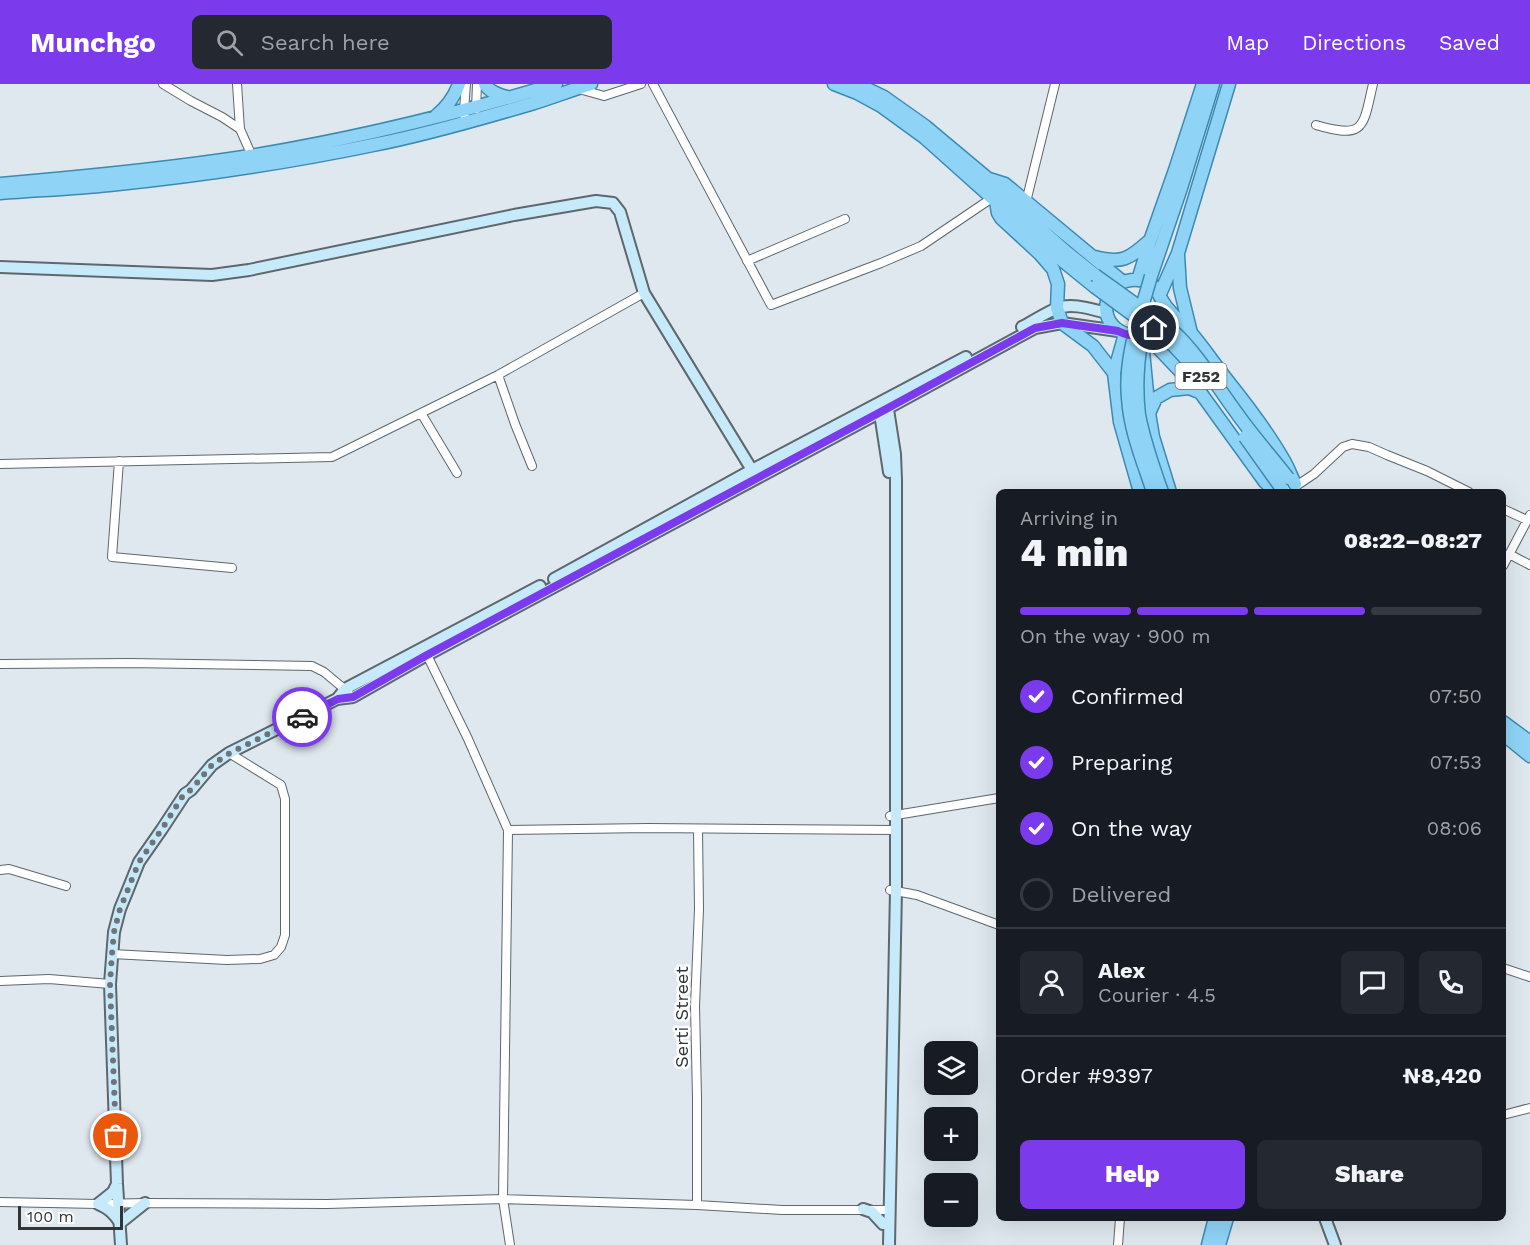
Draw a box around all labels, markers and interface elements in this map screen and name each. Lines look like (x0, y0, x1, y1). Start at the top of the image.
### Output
search box (192, 15, 612, 69)
text: Munchgo (30, 26, 156, 59)
icon: search (213, 26, 246, 59)
text: Search here (261, 30, 390, 55)
text: Map (1226, 30, 1269, 55)
text: Directions (1302, 30, 1406, 55)
text: Saved (1439, 30, 1500, 55)
pin (1128, 302, 1179, 353)
icon: home (1137, 311, 1170, 344)
road number: F252 (1176, 363, 1226, 389)
text: Arriving in (1020, 506, 1118, 530)
text: 08:22–08:27 (1344, 528, 1482, 553)
text: 4 min (1020, 530, 1129, 575)
text: On the way · 900 m (1020, 624, 1211, 648)
icon: check (1020, 680, 1053, 713)
text: Confirmed (1071, 684, 1184, 709)
text: 07:50 (1429, 684, 1482, 708)
courier (272, 687, 332, 747)
icon: car (286, 701, 319, 734)
icon: check (1020, 746, 1053, 779)
text: Preparing (1071, 750, 1172, 775)
text: 07:53 (1430, 750, 1482, 774)
icon: check (1020, 812, 1053, 845)
text: On the way (1071, 816, 1192, 841)
text: 08:06 (1427, 816, 1482, 840)
text: Delivered (1071, 882, 1171, 907)
button: person (1020, 951, 1083, 1014)
button: chat (1341, 951, 1404, 1014)
button: phone (1419, 951, 1482, 1014)
text: Alex (1098, 958, 1145, 983)
street label: Serti Street (671, 966, 692, 1068)
text: Courier · 4.5 (1098, 983, 1216, 1007)
map controls (924, 1041, 978, 1227)
button: layers (924, 1041, 978, 1095)
text: Order #9397 (1020, 1063, 1153, 1088)
text: ₦8,420 (1403, 1063, 1482, 1088)
button: + (924, 1107, 978, 1161)
pin (90, 1110, 141, 1161)
icon: bag (99, 1119, 132, 1152)
button: Help (1020, 1140, 1245, 1209)
button: Share (1257, 1140, 1482, 1209)
button: − (924, 1173, 978, 1227)
scale bar (18, 1203, 123, 1230)
text: 100 m (27, 1207, 74, 1226)

